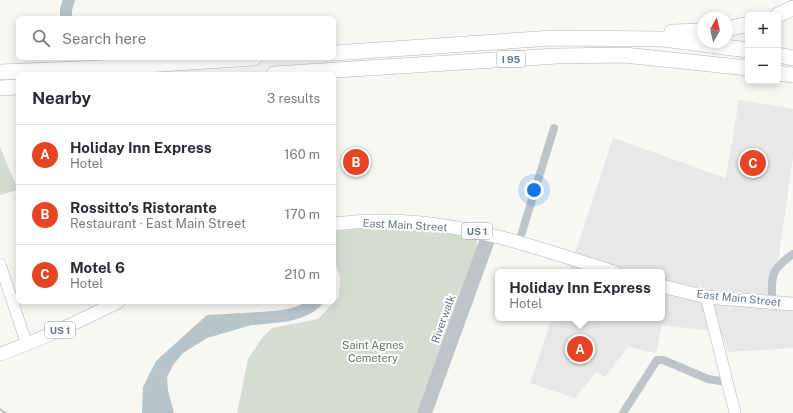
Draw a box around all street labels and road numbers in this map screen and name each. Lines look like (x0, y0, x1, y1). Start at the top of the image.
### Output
road number: I 95 (497, 51, 525, 67)
street label: East Main Street (362, 217, 448, 233)
road number: US 1 (462, 223, 492, 239)
street label: East Main Street (696, 288, 782, 308)
street label: Riverwalk (429, 293, 457, 345)
road number: US 1 (45, 322, 75, 338)

